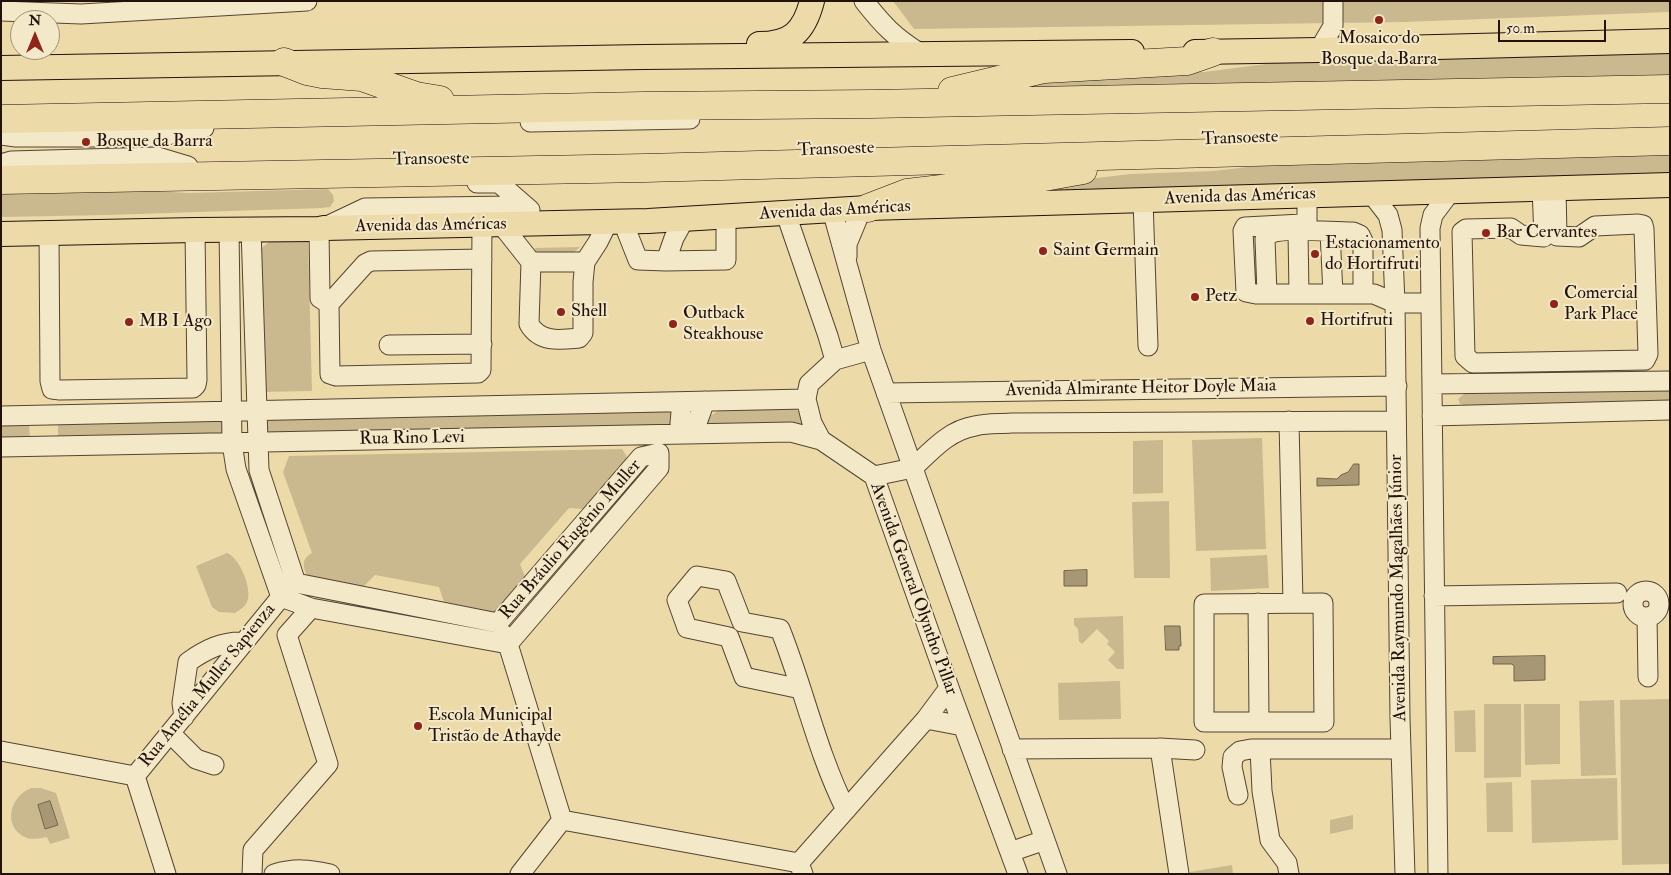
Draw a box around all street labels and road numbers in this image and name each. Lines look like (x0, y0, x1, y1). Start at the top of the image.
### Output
street label: Transoeste (1201, 127, 1279, 151)
street label: Transoeste (797, 138, 875, 162)
street label: Transoeste (392, 149, 470, 171)
street label: Avenida das Américas (1164, 184, 1316, 210)
street label: Avenida das Américas (759, 196, 911, 226)
street label: Avenida das Américas (355, 214, 507, 238)
street label: Avenida Almirante Heitor Doyle Maia (1005, 376, 1277, 402)
street label: Rua Rino Levi (359, 427, 465, 451)
street label: Avenida Raymundo Magalhães Júnior (1386, 454, 1412, 722)
street label: Rua Bráulio Eugênio Muller (496, 456, 646, 624)
street label: Avenida General Olyntho Pillar (864, 480, 962, 698)
street label: Rua Amélia Muller Sapienza (135, 600, 281, 772)

